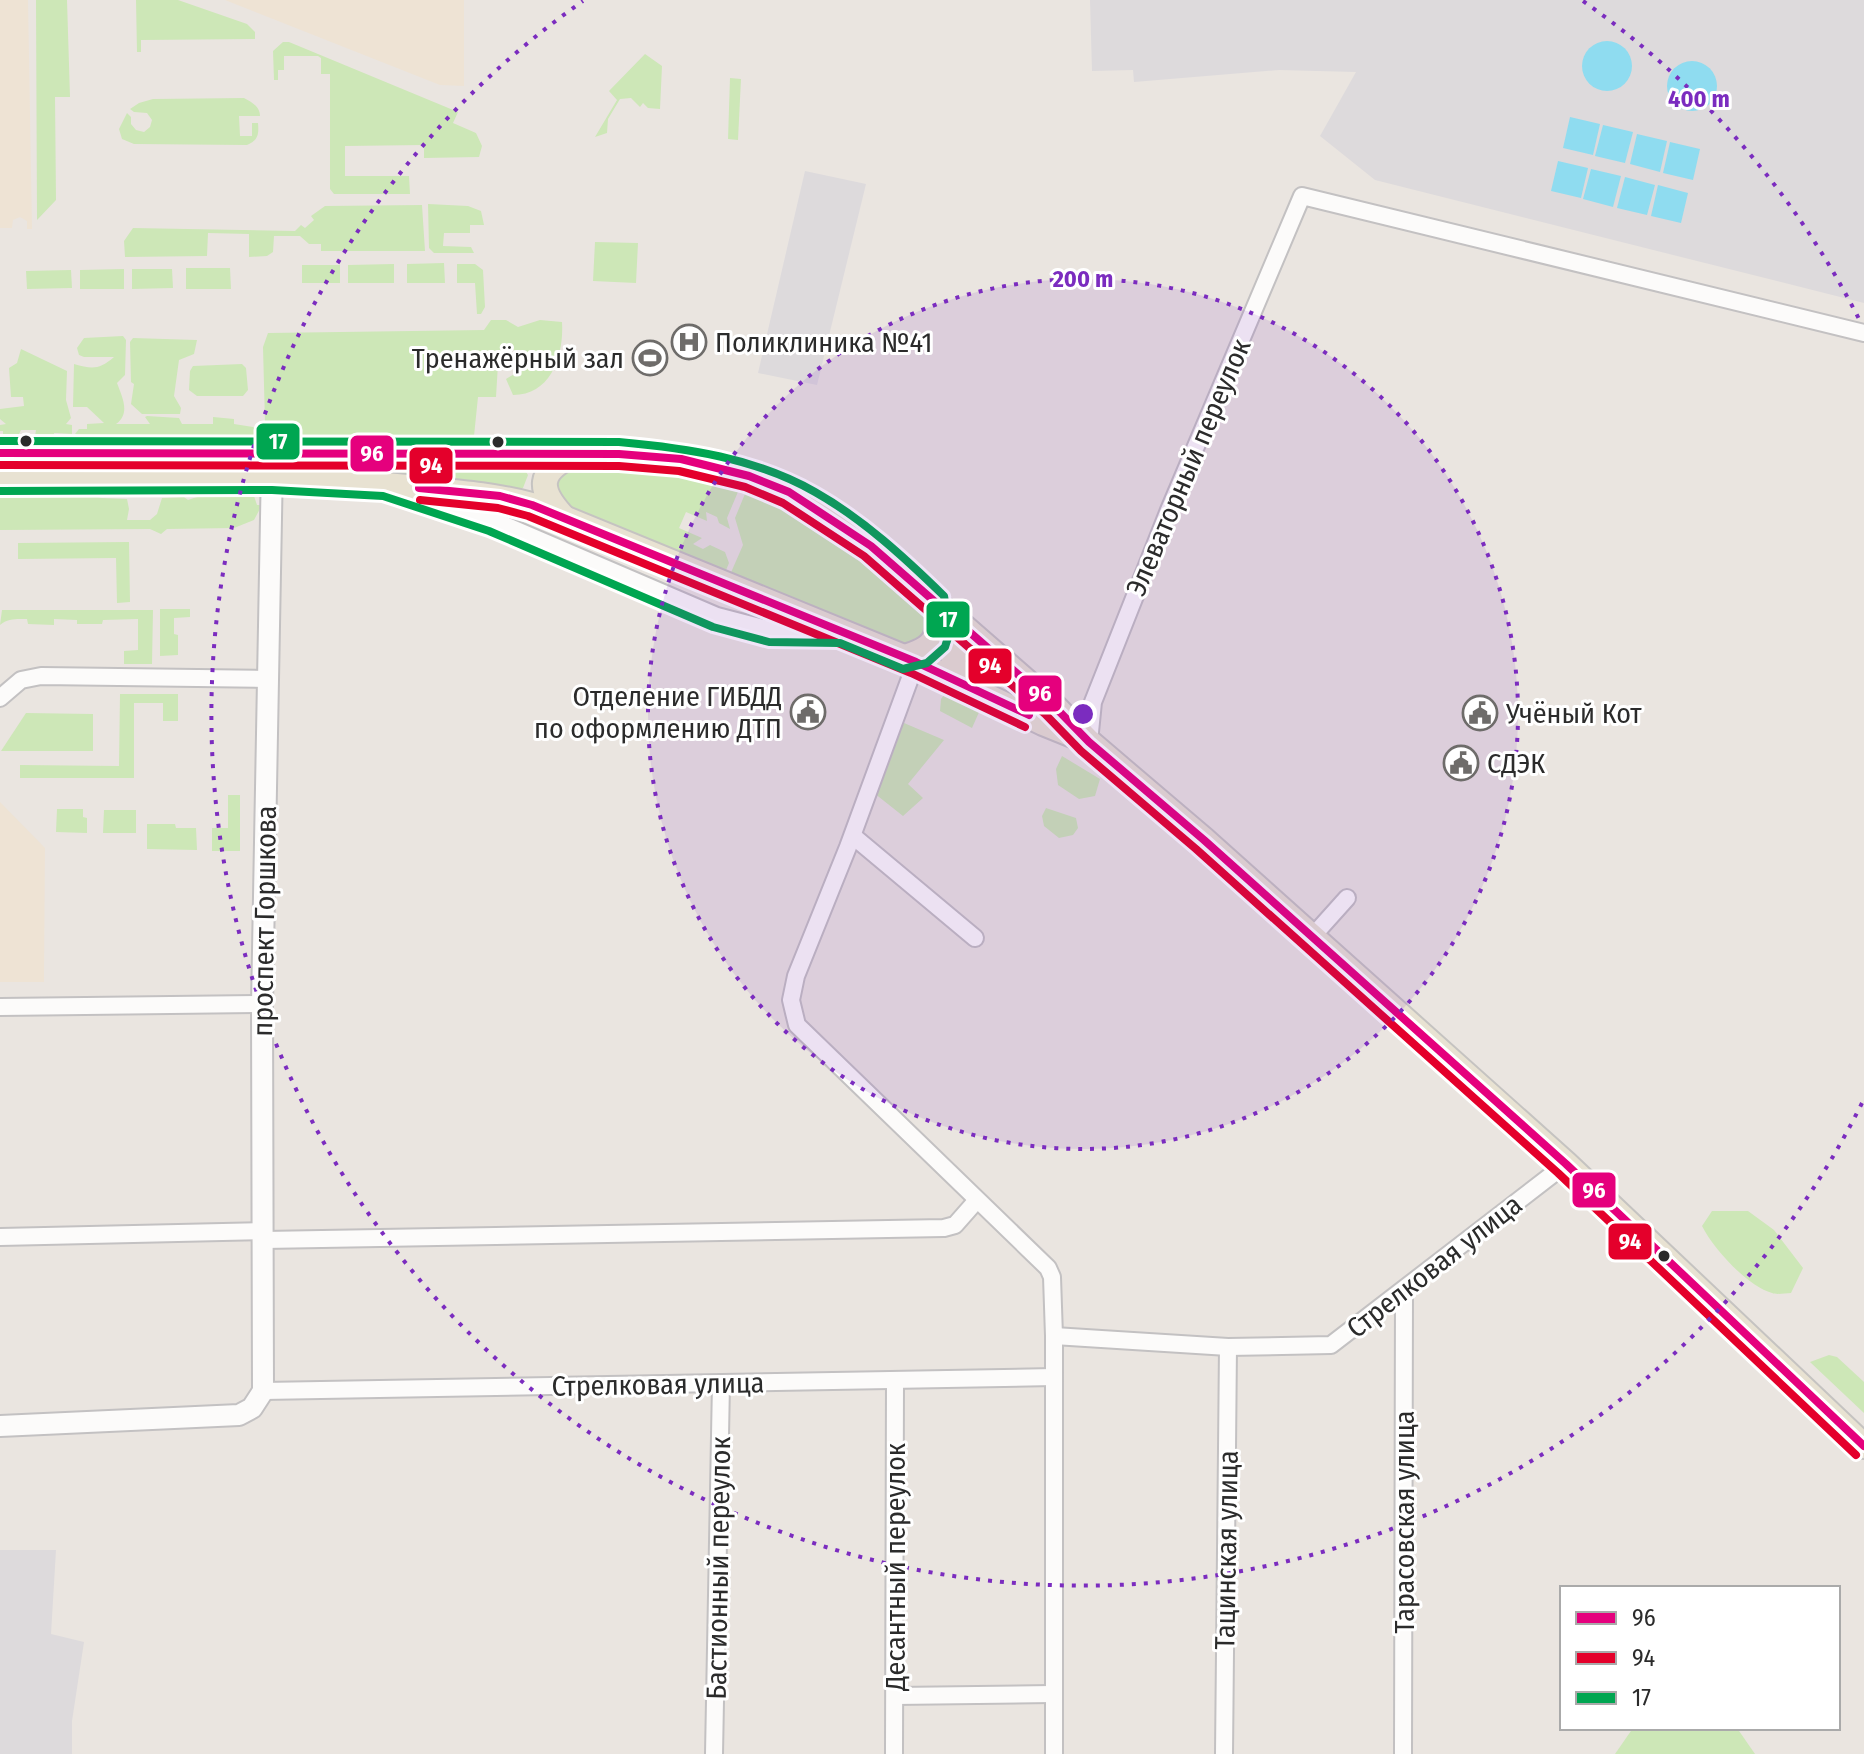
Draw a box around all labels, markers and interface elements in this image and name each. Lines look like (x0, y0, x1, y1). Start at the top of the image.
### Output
text: 400 m (1668, 85, 1730, 113)
text: 200 m (1052, 265, 1113, 293)
hospital icon: Поликлиника №41 (670, 323, 708, 361)
place label: Поликлиника №41 (715, 326, 932, 359)
street label: Элеваторный переулок (1119, 334, 1257, 601)
sports icon: Тренажёрный зал (631, 339, 669, 377)
place label: Тренажёрный зал (412, 342, 624, 375)
line badge: 17 (255, 422, 301, 461)
text: 17 (269, 428, 288, 455)
unlabelled marker (18, 433, 34, 449)
line badge: 96 (349, 434, 395, 473)
unlabelled marker (490, 434, 506, 450)
text: 96 (361, 440, 383, 467)
line badge: 94 (408, 446, 454, 485)
text: 94 (420, 452, 442, 479)
line badge: 17 (925, 600, 971, 639)
text: 17 (939, 606, 958, 633)
line badge: 94 (967, 647, 1013, 685)
text: 94 (979, 652, 1001, 679)
line badge: 96 (1017, 674, 1063, 713)
place label: Отделение ГИБДД по оформлению ДТП (534, 680, 782, 745)
text: 96 (1029, 680, 1051, 707)
public building icon: Отделение ГИБДД по оформлению ДТП (789, 693, 827, 731)
public building icon: Учёный Кот (1461, 694, 1499, 732)
place label: Учёный Кот (1505, 697, 1642, 730)
centre of rings (1069, 700, 1097, 728)
public building icon: СДЭК (1442, 744, 1480, 782)
place label: СДЭК (1487, 747, 1545, 780)
street label: проспект Горшкова (246, 805, 283, 1037)
line badge: 96 (1571, 1171, 1617, 1209)
text: 96 (1583, 1177, 1605, 1204)
street label: Стрелковая улица (1340, 1188, 1528, 1345)
line badge: 94 (1607, 1222, 1653, 1261)
text: 94 (1619, 1228, 1641, 1255)
unlabelled marker (1656, 1248, 1672, 1264)
street label: Стрелковая улица (551, 1366, 765, 1403)
street label: Тарасовская улица (1388, 1411, 1421, 1633)
street label: Бастионный переулок (700, 1436, 737, 1700)
street label: Десантный переулок (879, 1443, 912, 1692)
street label: Тацинская улица (1208, 1450, 1245, 1650)
legend (1560, 1586, 1840, 1730)
text: 96 (1632, 1604, 1656, 1632)
text: 94 (1632, 1644, 1655, 1672)
text: 17 (1632, 1684, 1651, 1712)

